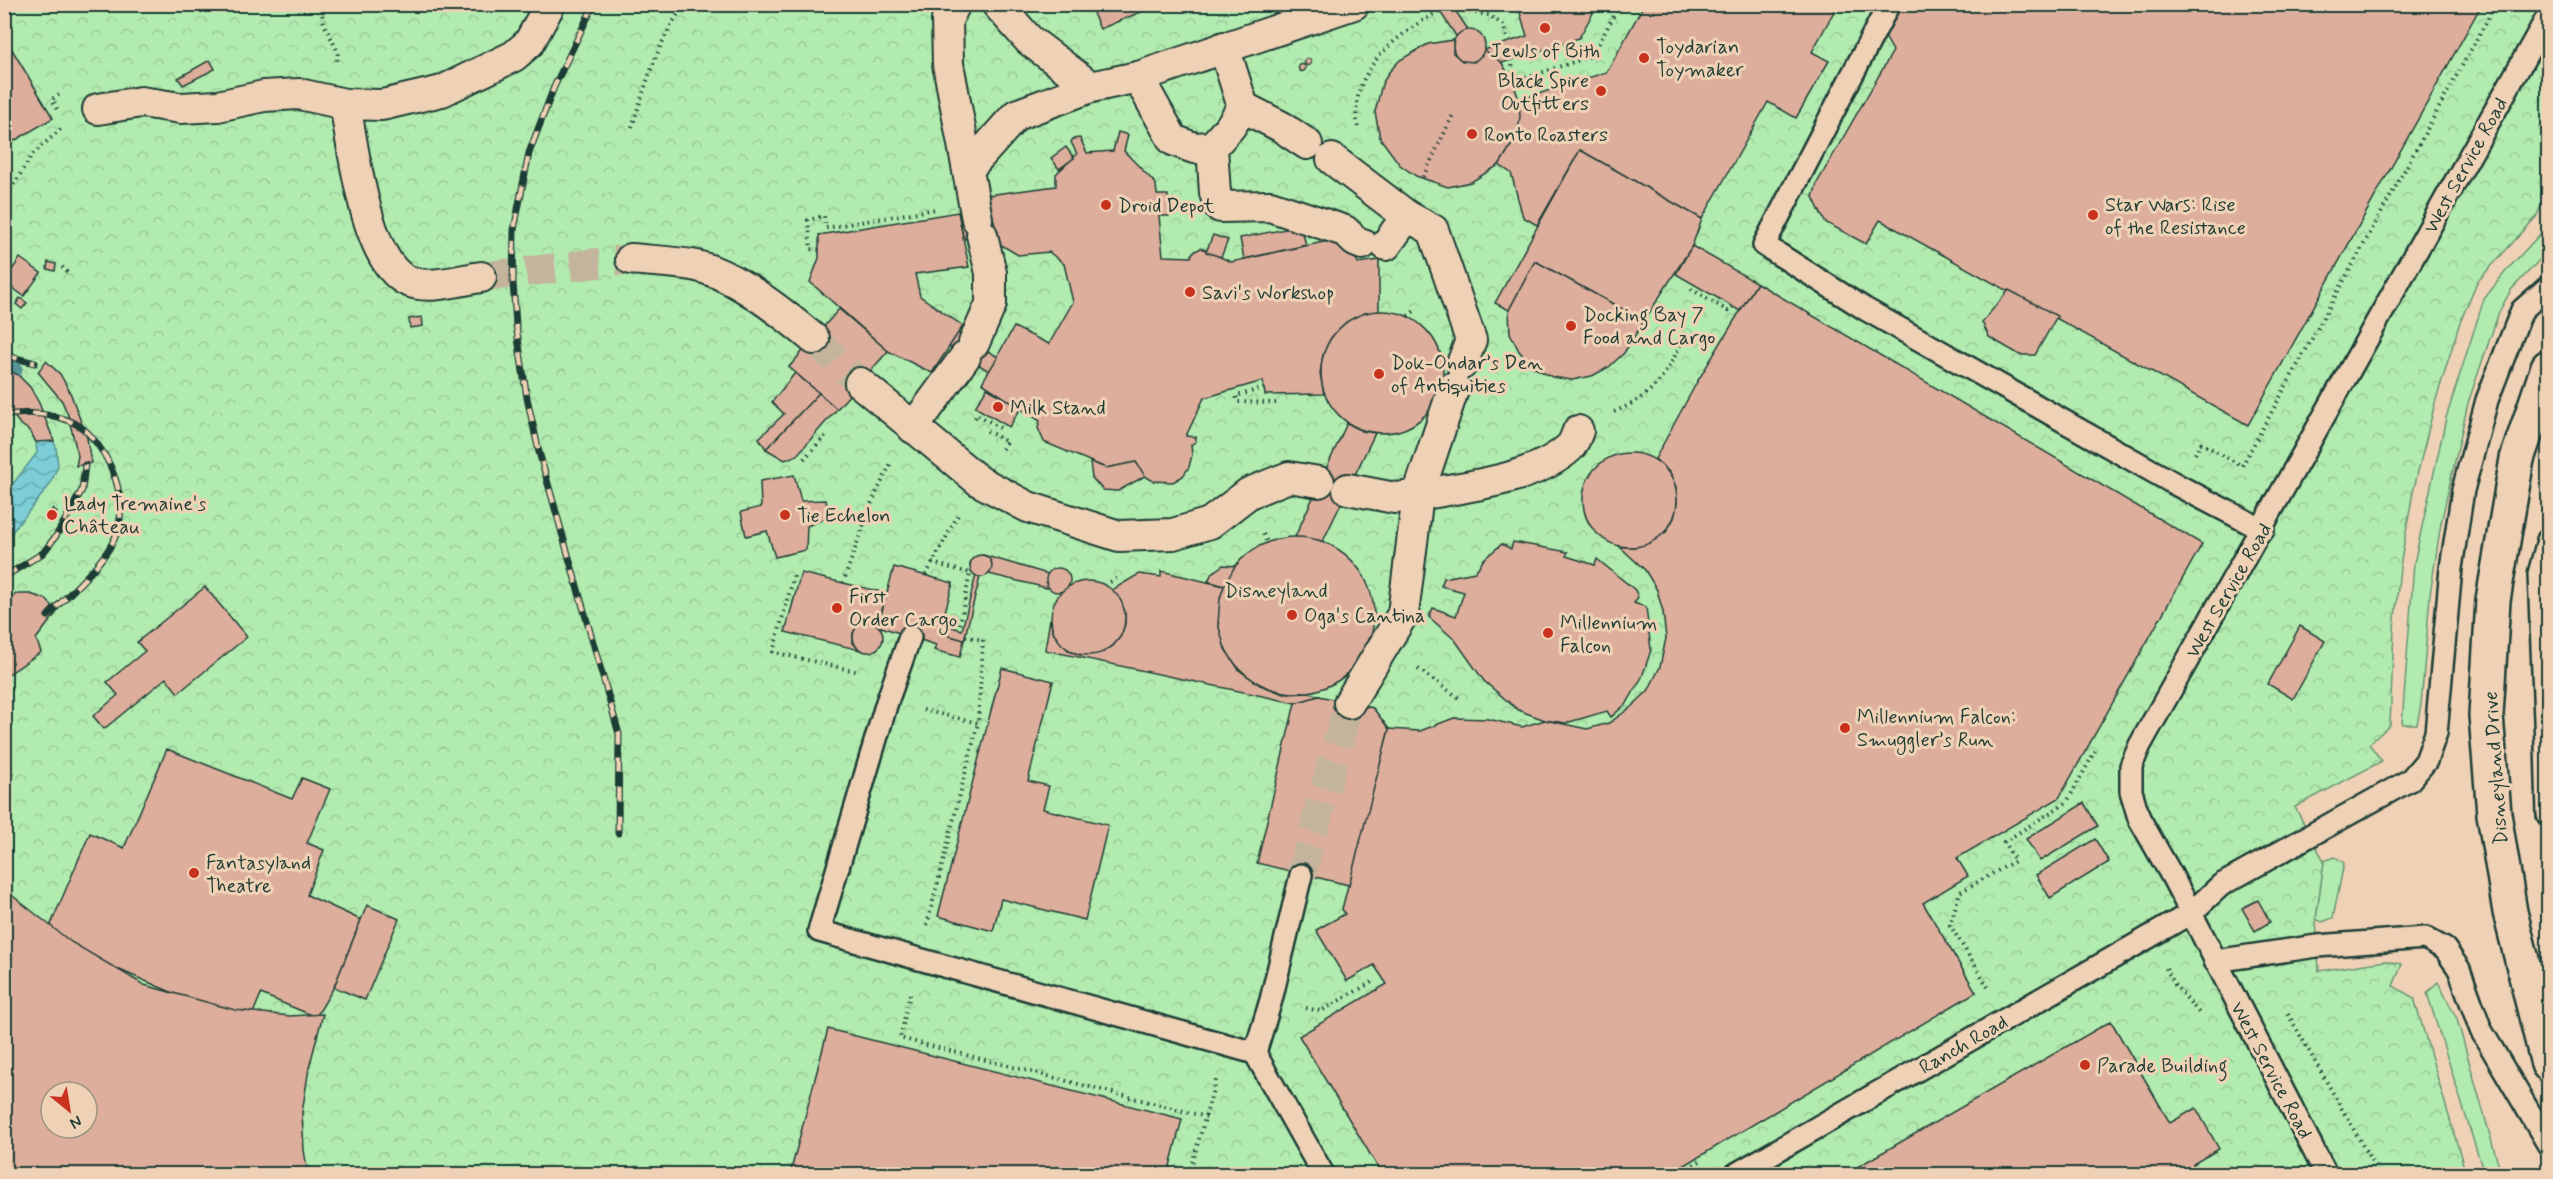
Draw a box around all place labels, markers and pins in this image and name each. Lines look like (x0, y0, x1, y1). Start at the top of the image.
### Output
marker: Jewls of Bith (1538, 21, 1552, 35)
place label: Toydarian Toymaker (1656, 34, 1744, 84)
place label: Jewls of Bith (1490, 38, 1600, 65)
marker: Toydarian Toymaker (1637, 51, 1651, 65)
place label: Black Spire Outfitters (1498, 68, 1589, 118)
marker: Black Spire Outfitters (1594, 84, 1608, 98)
place label: Ronto Roasters (1484, 122, 1608, 149)
marker: Ronto Roasters (1465, 127, 1479, 141)
place label: Star Wars: Rise of the Resistance (2105, 192, 2246, 242)
place label: Droid Depot (1118, 193, 1215, 220)
marker: Droid Depot (1099, 198, 1113, 212)
marker: Star Wars: Rise of the Resistance (2086, 208, 2100, 222)
place label: Savi's Workshop (1202, 280, 1334, 307)
marker: Savi's Workshop (1183, 285, 1197, 299)
place label: Docking Bay 7 Food and Cargo (1583, 302, 1715, 352)
marker: Docking Bay 7 Food and Cargo (1564, 319, 1578, 333)
place label: Dok-Ondar’s Den of Antiquities (1391, 350, 1543, 400)
marker: Dok-Ondar’s Den of Antiquities (1372, 367, 1386, 381)
place label: Milk Stand (1010, 395, 1106, 422)
marker: Milk Stand (991, 400, 1005, 414)
place label: Lady Tremaine's Château (64, 491, 206, 541)
place label: Tie Echelon (797, 503, 891, 530)
marker: Lady Tremaine's Château (45, 508, 59, 522)
marker: Tie Echelon (778, 508, 792, 522)
place label: First Order Cargo (849, 584, 957, 635)
marker: First Order Cargo (830, 601, 844, 615)
place label: Oga's Cantina (1304, 603, 1425, 630)
marker: Oga's Cantina (1285, 608, 1299, 622)
place label: Millennium Falcon (1560, 610, 1657, 660)
marker: Millennium Falcon (1541, 626, 1555, 640)
place label: Millennium Falcon: Smuggler’s Run (1857, 704, 2016, 755)
marker: Millennium Falcon: Smuggler’s Run (1838, 721, 1852, 735)
place label: Fantasyland Theatre (206, 850, 311, 900)
marker: Fantasyland Theatre (187, 866, 201, 880)
place label: Parade Building (2097, 1053, 2228, 1082)
marker: Parade Building (2078, 1058, 2092, 1072)

